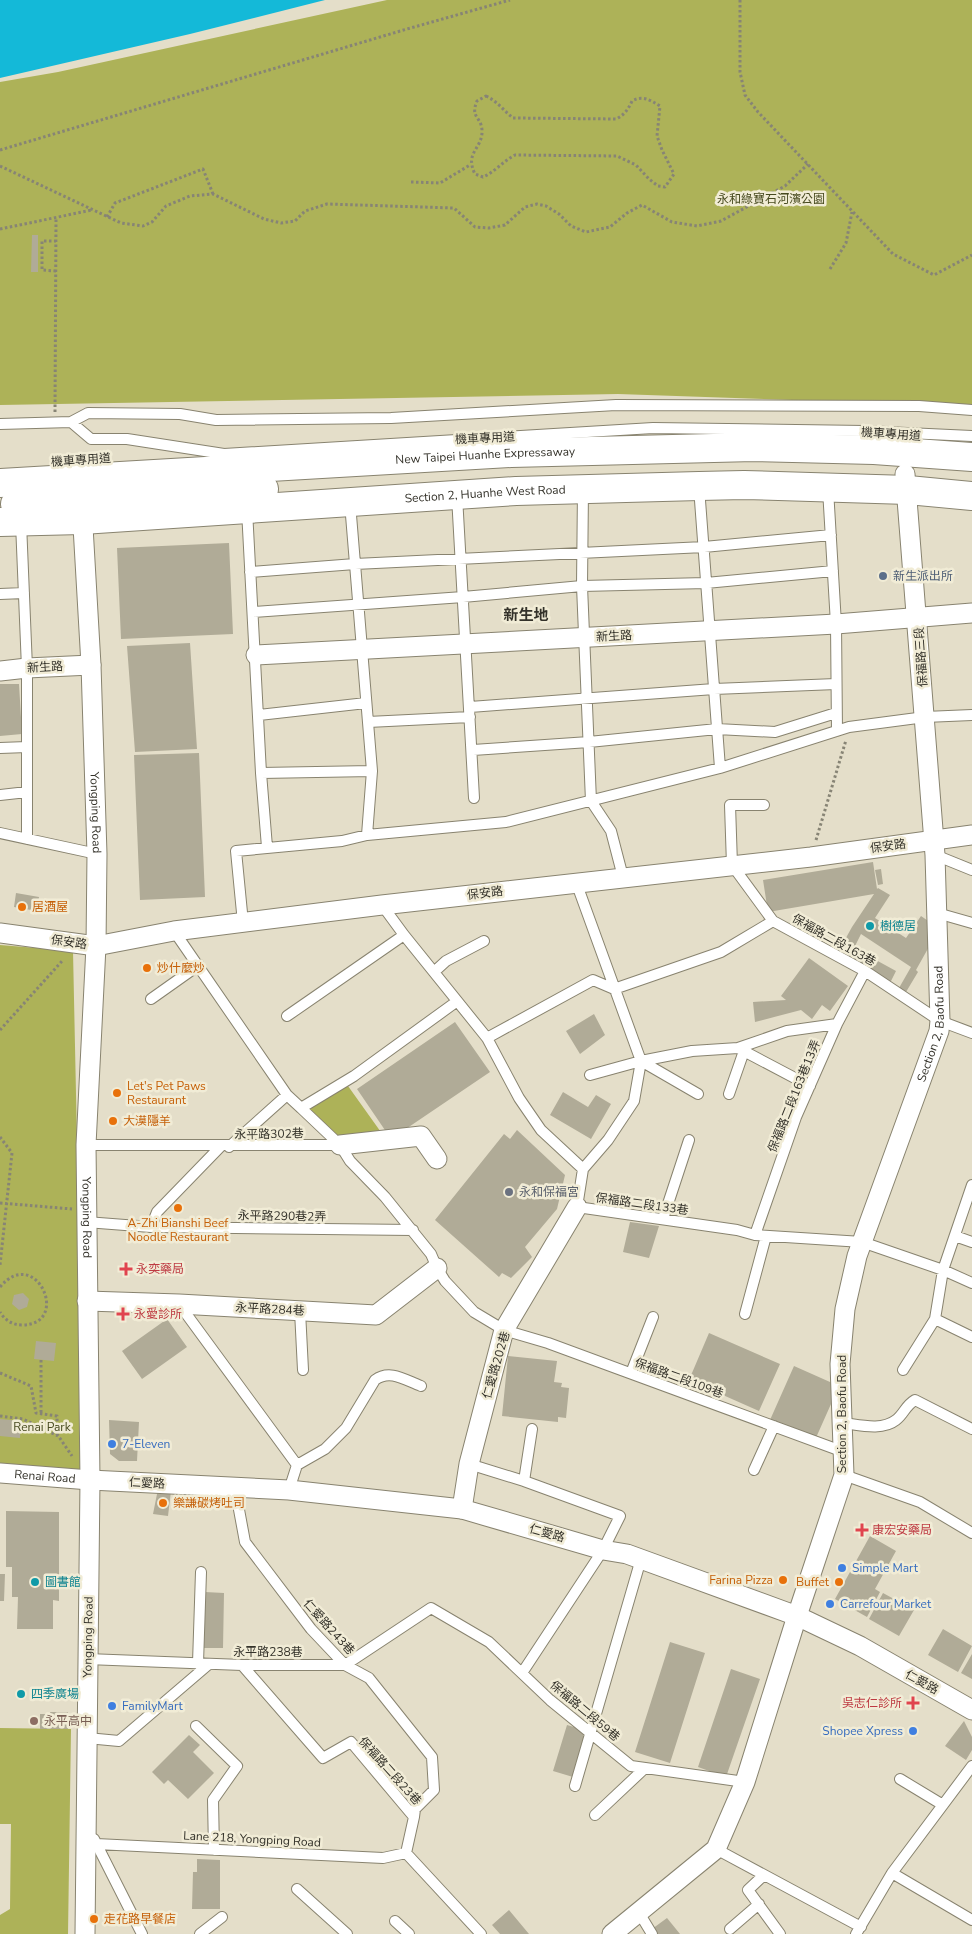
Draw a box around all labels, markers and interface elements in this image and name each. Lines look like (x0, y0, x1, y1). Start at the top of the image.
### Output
park label: 永和綠寶石河濱公園 (717, 191, 825, 207)
street label: 機車專用道 (861, 424, 921, 444)
street label: 機車專用道 (455, 428, 515, 448)
street label: New Taipei Huanhe Expressaway (395, 443, 576, 468)
street label: 機車專用道 (51, 450, 111, 470)
street label: Section 2, Huanhe West Road (404, 482, 566, 506)
place label: 新生派出所 (893, 568, 953, 584)
marker: 新生派出所 (877, 570, 889, 582)
district label: 新生地 (503, 605, 549, 625)
street label: 新生路 (596, 627, 632, 645)
street label: 保福路三段 (911, 627, 931, 687)
street label: 新生路 (27, 658, 63, 676)
street label: Yongping Road (86, 771, 105, 854)
street label: 保安路 (869, 836, 907, 856)
street label: 保安路 (466, 883, 504, 903)
place label: 居酒屋 (32, 899, 68, 915)
marker: 居酒屋 (16, 901, 28, 913)
street label: 保福路二段163巷 (789, 910, 879, 970)
place label: 樹德居 (880, 918, 916, 934)
marker: 樹德居 (864, 920, 876, 932)
street label: 保安路 (50, 932, 88, 952)
place label: 炒什麼炒 (157, 960, 205, 976)
marker: 炒什麼炒 (141, 962, 153, 974)
street label: Section 2, Baofu Road (913, 965, 948, 1084)
street label: 保福路二段163巷13弄 (764, 1037, 824, 1155)
place label: Let's Pet Paws Restaurant (127, 1078, 206, 1108)
marker: Let's Pet Paws Restaurant (111, 1087, 123, 1099)
place label: 大漠隱羊 (123, 1113, 171, 1129)
marker: 大漠隱羊 (107, 1115, 119, 1127)
street label: 永平路302巷 (234, 1125, 304, 1143)
street label: Yongping Road (78, 1176, 95, 1258)
place label: 永和保福宮 (519, 1184, 579, 1200)
marker: 永和保福宮 (503, 1186, 515, 1198)
street label: 保福路二段133巷 (595, 1190, 689, 1218)
marker: A-Zhi Bianshi Beef Noodle Restaurant (172, 1202, 184, 1214)
street label: 永平路290巷2弄 (237, 1207, 327, 1225)
place label: A-Zhi Bianshi Beef Noodle Restaurant (127, 1215, 229, 1245)
place label: 永奕藥局 (136, 1261, 184, 1277)
marker: 永奕藥局 (120, 1263, 132, 1275)
street label: 永平路284巷 (235, 1299, 305, 1319)
place label: 永愛診所 (134, 1306, 182, 1322)
marker: 永愛診所 (116, 1307, 130, 1321)
street label: 仁愛路202巷 (479, 1329, 513, 1401)
street label: 保福路二段109巷 (632, 1354, 726, 1402)
street label: Section 2, Baofu Road (834, 1355, 850, 1473)
park label: Renai Park (13, 1419, 72, 1435)
place label: 7-Eleven (122, 1436, 170, 1452)
marker: 7-Eleven (106, 1438, 118, 1450)
street label: Renai Road (14, 1466, 76, 1487)
street label: 仁愛路 (129, 1474, 165, 1492)
place label: 樂謙碳烤吐司 (173, 1495, 245, 1511)
marker: 樂謙碳烤吐司 (157, 1497, 169, 1509)
street label: 仁愛路 (527, 1520, 567, 1546)
place label: 康宏安藥局 (872, 1522, 932, 1538)
marker: 康宏安藥局 (856, 1524, 868, 1536)
place label: Simple Mart (852, 1560, 919, 1576)
marker: Simple Mart (836, 1562, 848, 1574)
place label: Farina Pizza (709, 1572, 773, 1588)
place label: 圖書館 (45, 1574, 81, 1590)
marker: Farina Pizza (777, 1574, 789, 1586)
place label: Buffet (796, 1574, 830, 1590)
marker: 圖書館 (29, 1576, 41, 1588)
marker: Buffet (833, 1576, 845, 1588)
street label: Yongping Road (79, 1596, 97, 1679)
street label: 仁愛路243巷 (300, 1596, 358, 1658)
place label: Carrefour Market (840, 1596, 932, 1612)
marker: Carrefour Market (824, 1598, 836, 1610)
street label: 永平路238巷 (233, 1644, 303, 1660)
street label: 仁愛路 (902, 1666, 942, 1698)
street label: 保福路二段59巷 (547, 1677, 623, 1745)
place label: 四季廣場 (31, 1686, 79, 1702)
marker: 四季廣場 (15, 1688, 27, 1700)
place label: 吳志仁診所 (842, 1695, 902, 1711)
marker: 吳志仁診所 (906, 1696, 920, 1710)
place label: FamilyMart (122, 1698, 184, 1714)
marker: FamilyMart (106, 1700, 118, 1712)
place label: 永平高中 (44, 1713, 92, 1729)
marker: 永平高中 (28, 1715, 40, 1727)
place label: Shopee Xpress (822, 1723, 903, 1739)
marker: Shopee Xpress (907, 1725, 919, 1737)
street label: 保福路二段23巷 (355, 1734, 425, 1808)
street label: Lane 218, Yongping Road (183, 1827, 321, 1851)
place label: 走花路早餐店 (104, 1911, 176, 1927)
marker: 走花路早餐店 (88, 1913, 100, 1925)

